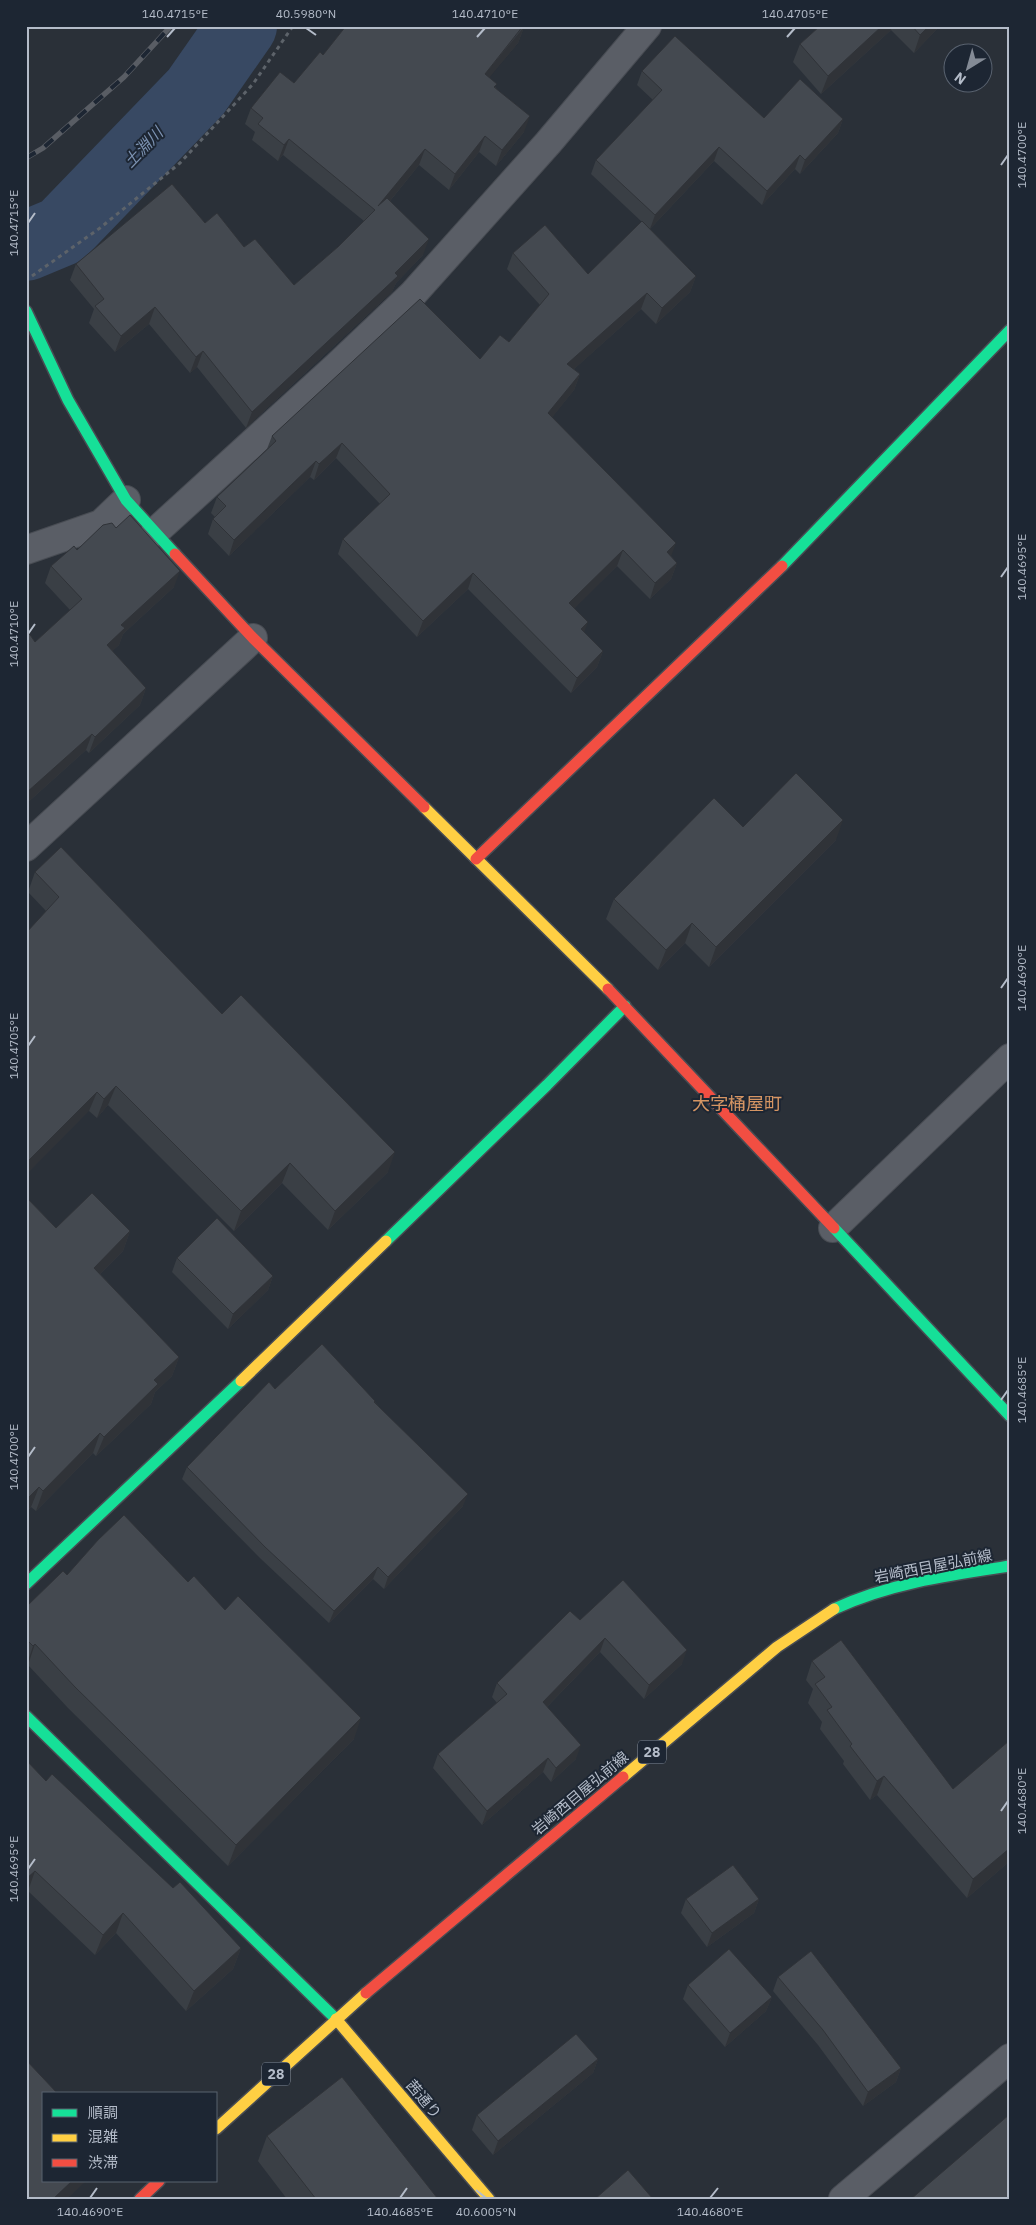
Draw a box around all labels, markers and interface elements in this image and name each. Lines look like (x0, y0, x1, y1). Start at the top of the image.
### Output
text: 140.4715°E (142, 6, 208, 21)
text: 40.5980°N (276, 6, 336, 21)
text: 140.4710°E (452, 6, 518, 21)
text: 140.4705°E (762, 6, 828, 21)
north arrow (944, 42, 994, 92)
text: N (951, 68, 970, 89)
water label: 土淵川 (119, 121, 168, 171)
text: 140.4700°E (1014, 122, 1029, 188)
text: 140.4715°E (6, 190, 21, 256)
text: 140.4695°E (1014, 534, 1029, 600)
text: 140.4710°E (6, 601, 21, 667)
text: 140.4690°E (1014, 945, 1029, 1011)
text: 140.4705°E (6, 1013, 21, 1079)
district label: 大字桶屋町 (692, 1092, 782, 1115)
text: 140.4685°E (1014, 1357, 1029, 1423)
text: 140.4700°E (6, 1424, 21, 1490)
street label: 岩崎西目屋弘前線 (872, 1545, 994, 1587)
road number: 28 (638, 1740, 666, 1764)
street label: 岩崎西目屋弘前線 (528, 1747, 632, 1839)
text: 140.4680°E (1014, 1768, 1029, 1834)
text: 140.4695°E (6, 1836, 21, 1902)
road number: 28 (262, 2062, 290, 2086)
street label: 茜通り (402, 2076, 446, 2122)
legend (42, 2092, 218, 2182)
text: 順調 (88, 2103, 118, 2122)
text: 混雑 (88, 2127, 118, 2146)
text: 渋滞 (88, 2153, 118, 2172)
text: 140.4690°E (57, 2204, 123, 2219)
text: 140.4685°E (367, 2204, 433, 2219)
text: 40.6005°N (456, 2204, 516, 2219)
text: 140.4680°E (677, 2204, 743, 2219)

